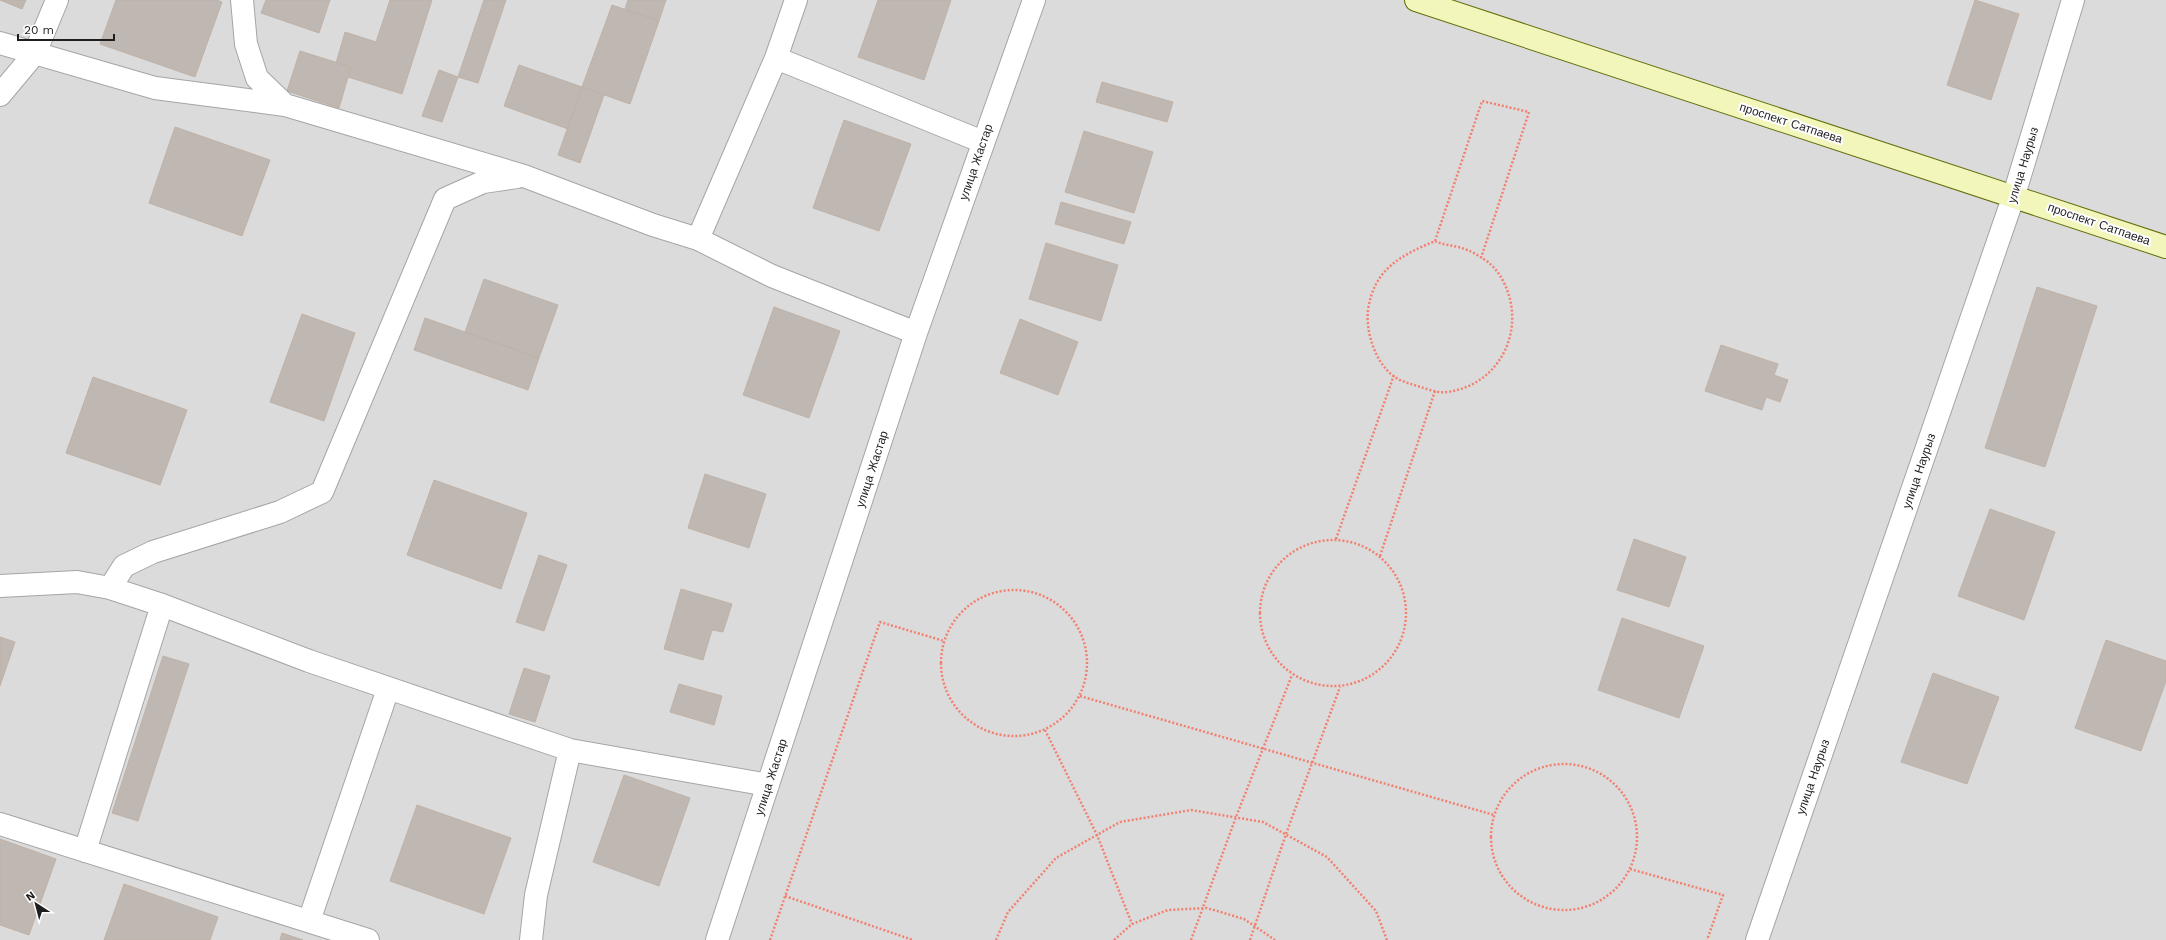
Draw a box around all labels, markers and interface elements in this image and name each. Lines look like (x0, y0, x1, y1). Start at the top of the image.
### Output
scale bar (18, 16, 114, 42)
text: 20 m (24, 23, 54, 37)
street label: проспект Сатпаева (1738, 100, 1845, 146)
street label: улица Жастар (956, 122, 996, 202)
street label: улица Наурыз (2005, 125, 2041, 205)
street label: проспект Сатпаева (2046, 200, 2152, 248)
street label: улица Жастар (853, 429, 891, 509)
street label: улица Наурыз (1900, 431, 1939, 511)
street label: улица Жастар (752, 737, 790, 817)
street label: улица Наурыз (1794, 737, 1833, 817)
north arrow (16, 884, 56, 924)
text: N (23, 889, 38, 904)

